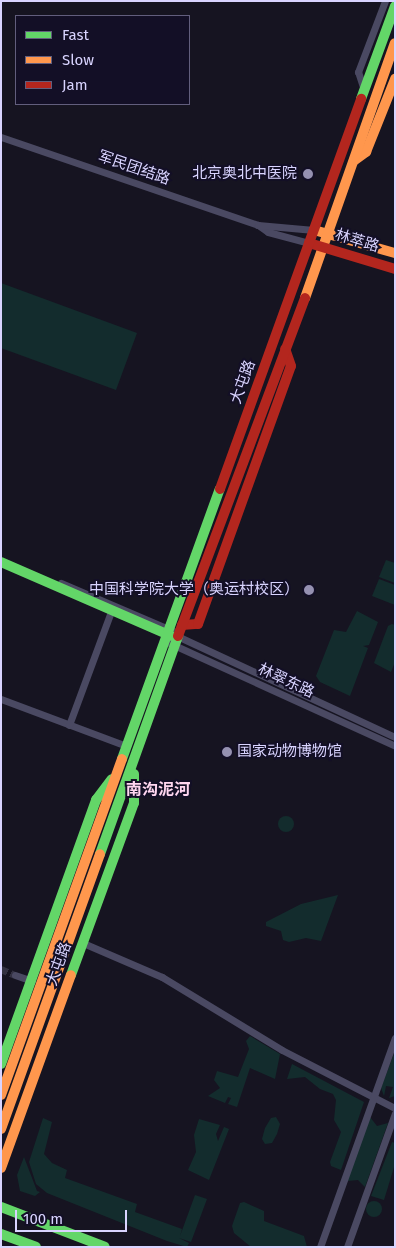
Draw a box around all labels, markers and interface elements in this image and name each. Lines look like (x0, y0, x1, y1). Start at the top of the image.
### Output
legend (15, 15, 190, 105)
text: Fast (62, 26, 89, 44)
text: Slow (62, 51, 94, 69)
text: Jam (62, 76, 88, 94)
street label: 军民团结路 (96, 147, 172, 189)
place label: 北京奥北中医院 (192, 165, 297, 183)
marker: 北京奥北中医院 (301, 167, 315, 181)
street label: 林萃路 (333, 226, 381, 256)
street label: 大屯路 (227, 358, 259, 406)
place label: 中国科学院大学（奥运村校区） (89, 581, 299, 599)
marker: 中国科学院大学（奥运村校区） (303, 584, 315, 596)
street label: 林翠东路 (255, 660, 317, 702)
place label: 国家动物博物馆 (237, 743, 342, 761)
marker: 国家动物博物馆 (221, 746, 233, 758)
district label: 南沟泥河 (126, 780, 190, 800)
street label: 大屯路 (43, 940, 75, 988)
scale bar (18, 1200, 130, 1232)
text: 100 m (23, 1210, 63, 1228)

